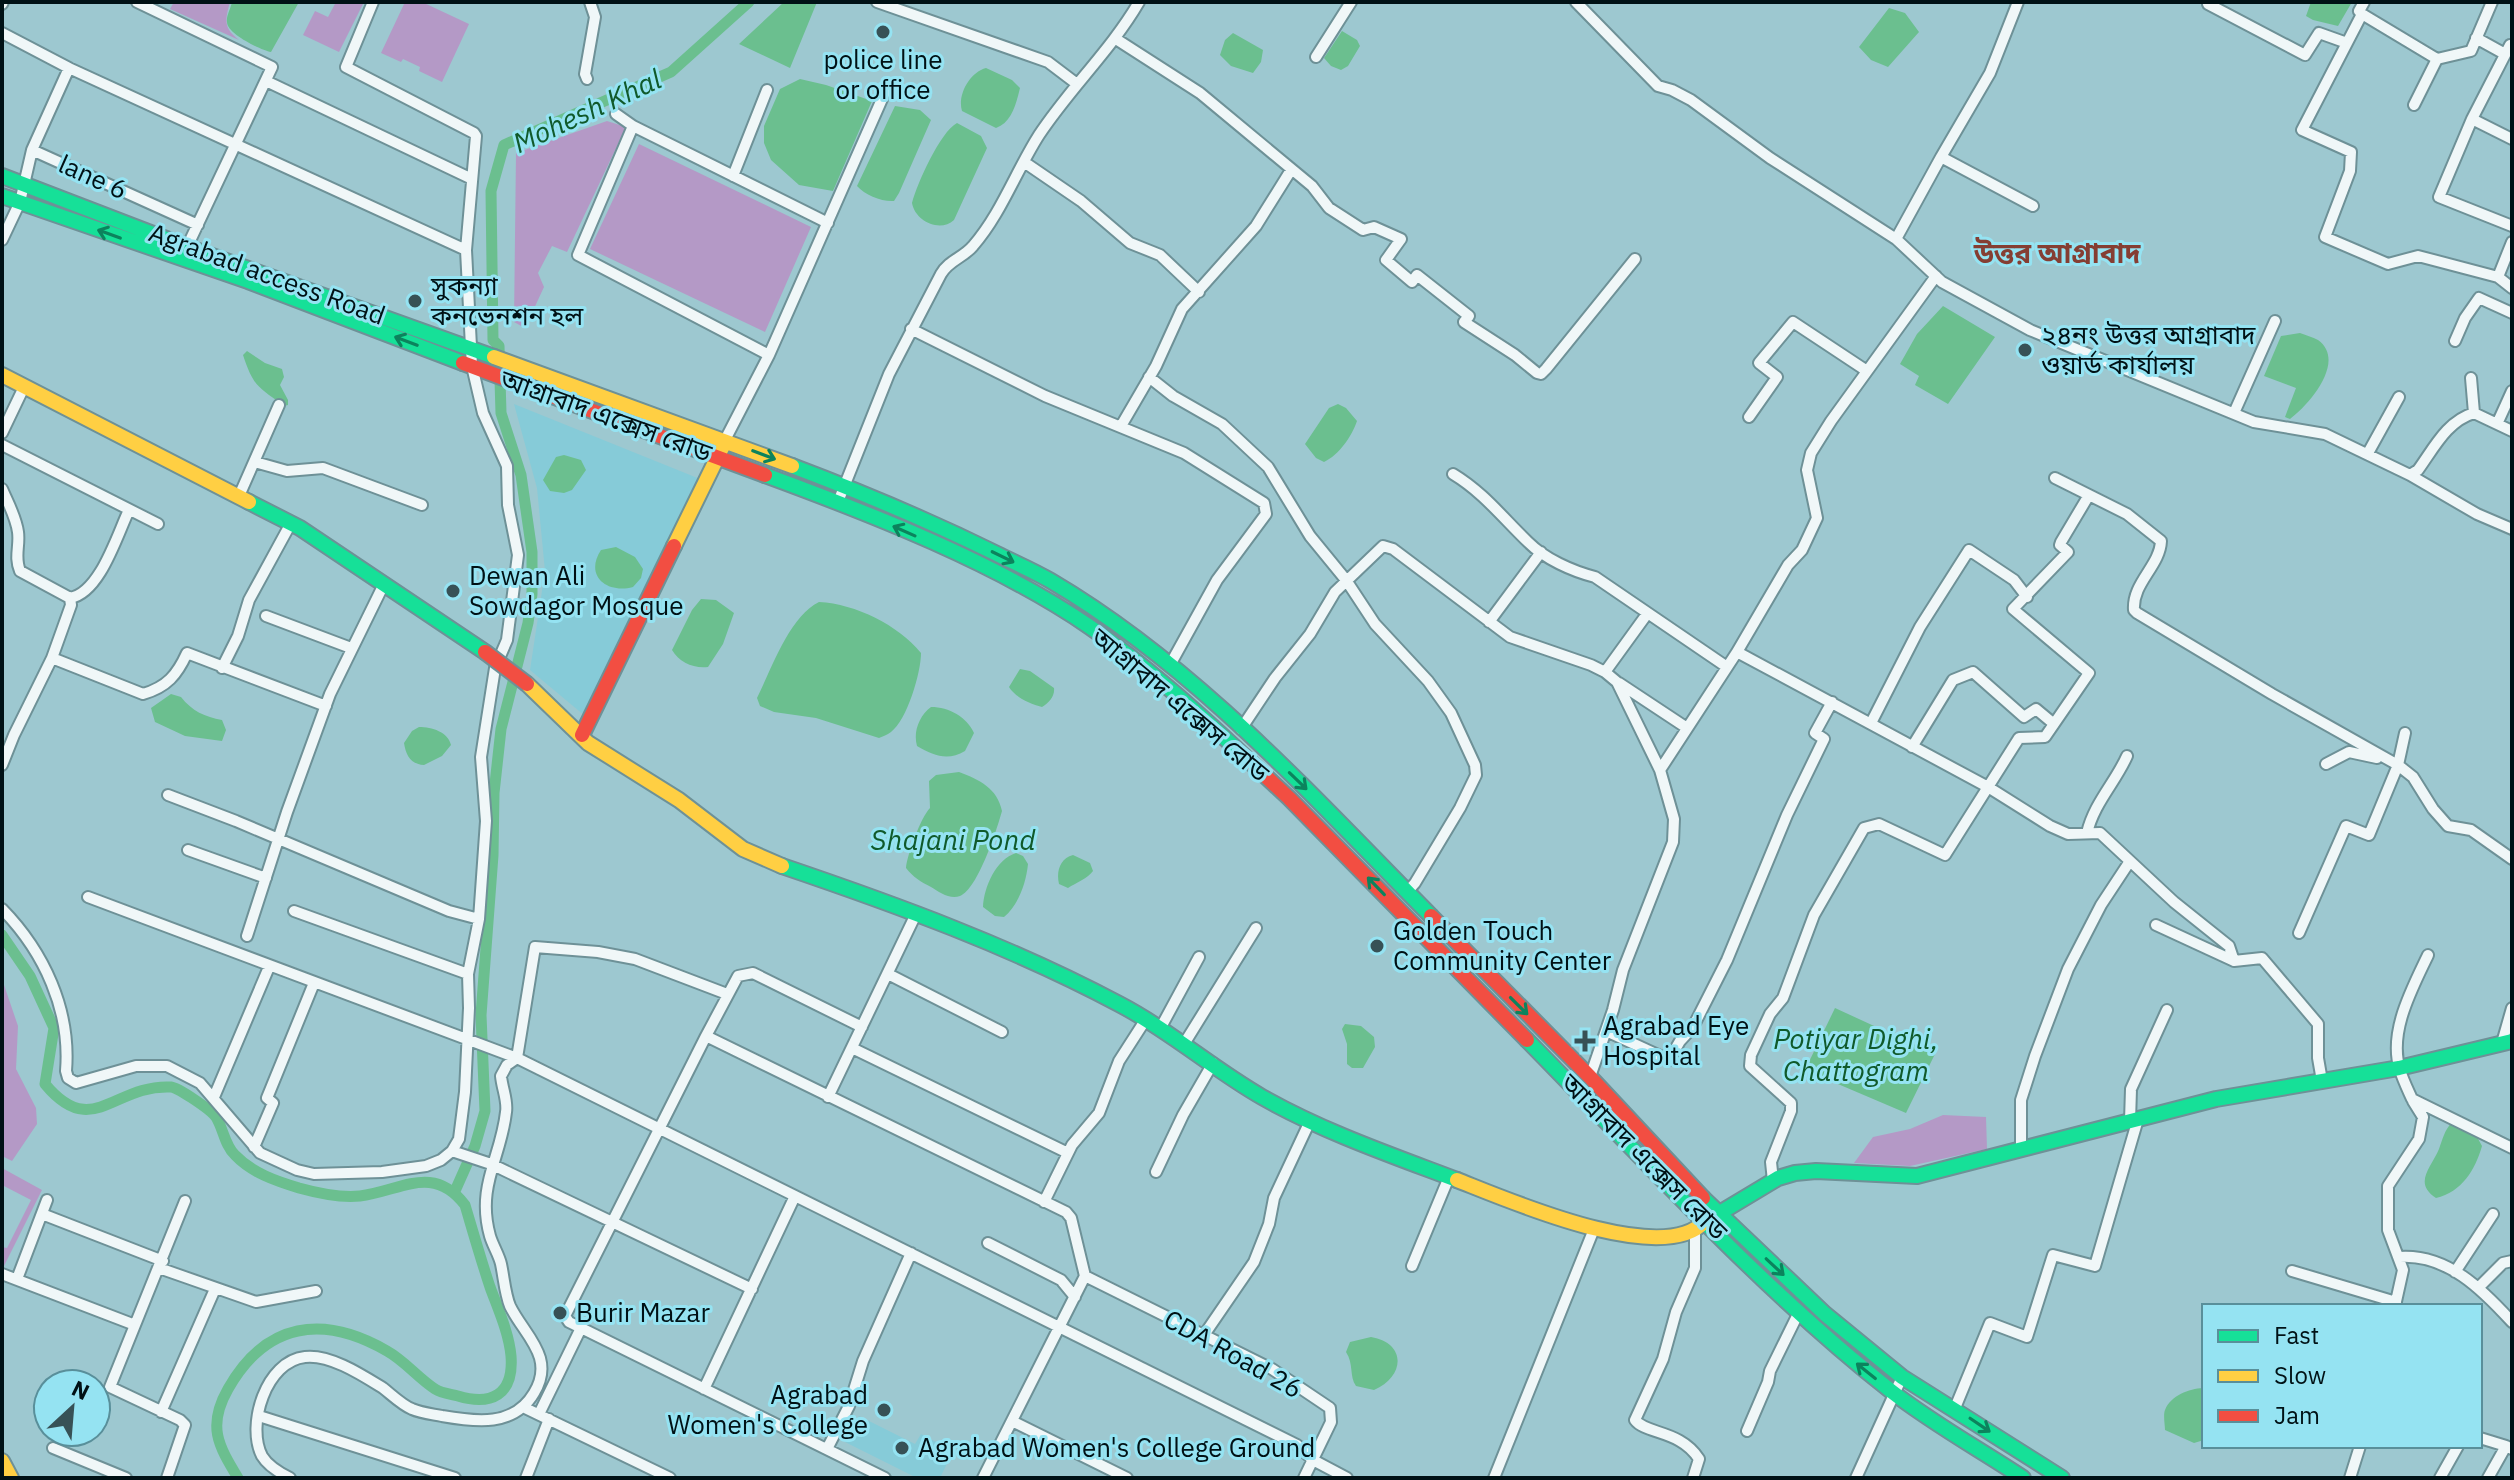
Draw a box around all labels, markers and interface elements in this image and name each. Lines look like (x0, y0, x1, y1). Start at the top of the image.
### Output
marker: police line or office (874, 23, 892, 41)
place label: police line or office (823, 42, 943, 106)
water label: Mohesh Khal (507, 60, 668, 161)
street label: lane 6 (54, 146, 133, 206)
street label: Agrabad access Road (145, 215, 390, 332)
one-way arrow (97, 225, 122, 240)
district label: উত্তর আগ্রাবাদ (1973, 234, 2141, 271)
place label: সুকন্যা কনভেনশন হল (430, 268, 584, 332)
marker: সুকন্যা কনভেনশন হল (406, 292, 424, 310)
place label: ২৪নং উত্তর আগ্রাবাদ ওয়ার্ড কার্যালয় (2041, 317, 2256, 381)
one-way arrow (394, 333, 419, 347)
marker: ২৪নং উত্তর আগ্রাবাদ ওয়ার্ড কার্যালয় (2016, 341, 2034, 359)
street label: আগ্রাবাদ এক্সেস রোড (495, 361, 717, 469)
one-way arrow (751, 449, 776, 463)
one-way arrow (892, 523, 916, 538)
one-way arrow (990, 549, 1014, 565)
place label: Dewan Ali Sowdagor Mosque (469, 558, 684, 622)
marker: Dewan Ali Sowdagor Mosque (444, 582, 462, 600)
street label: আগ্রাবাদ এক্সেস রোড (1084, 619, 1277, 789)
one-way arrow (1288, 771, 1308, 790)
water label: Shajani Pond (870, 821, 1036, 858)
one-way arrow (1367, 877, 1386, 896)
place label: Golden Touch Community Center (1393, 913, 1612, 977)
marker: Golden Touch Community Center (1368, 937, 1386, 955)
one-way arrow (1509, 996, 1528, 1015)
place label: Agrabad Eye Hospital (1603, 1008, 1749, 1072)
water label: Potiyar Dighi, Chattogram (1773, 1020, 1939, 1089)
marker: Agrabad Eye Hospital (1574, 1030, 1596, 1052)
street label: আগ্রাবাদ এক্সেস রোড (1553, 1065, 1736, 1247)
one-way arrow (1765, 1257, 1784, 1276)
place label: Burir Mazar (576, 1295, 710, 1329)
street label: CDA Road 26 (1158, 1301, 1309, 1405)
marker: Burir Mazar (551, 1304, 569, 1322)
legend (2202, 1304, 2482, 1448)
text: Fast (2274, 1319, 2319, 1351)
text: Slow (2274, 1359, 2326, 1391)
one-way arrow (1857, 1362, 1877, 1380)
north arrow (32, 1368, 112, 1448)
text: N (67, 1373, 95, 1406)
place label: Agrabad Women's College (667, 1377, 868, 1441)
text: Jam (2274, 1399, 2320, 1431)
marker: Agrabad Women's College (875, 1401, 893, 1419)
one-way arrow (1969, 1417, 1991, 1433)
place label: Agrabad Women's College Ground (918, 1430, 1315, 1464)
marker: Agrabad Women's College Ground (893, 1439, 911, 1457)

